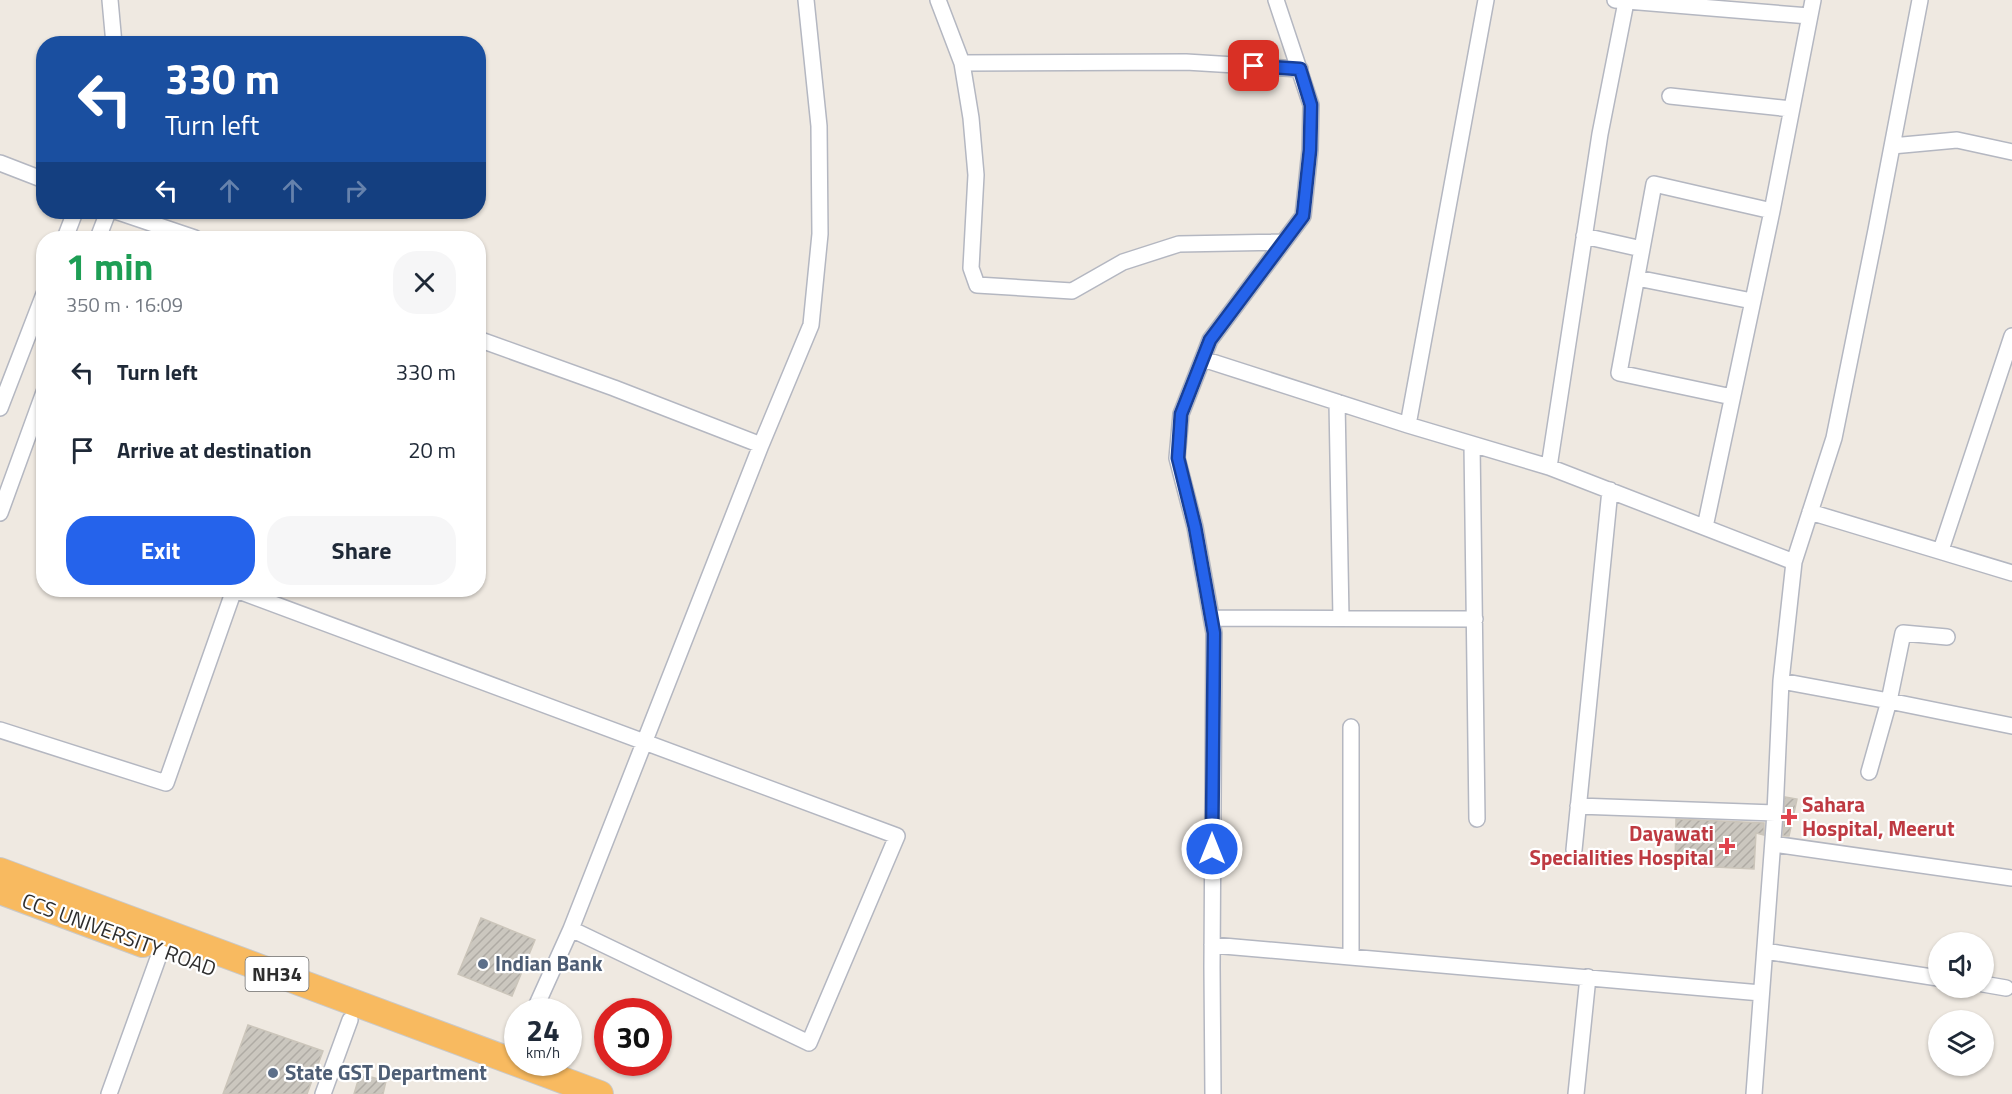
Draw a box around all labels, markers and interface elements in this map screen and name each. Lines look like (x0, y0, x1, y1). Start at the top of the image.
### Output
pin (1228, 40, 1279, 91)
text: 330 m (165, 46, 280, 110)
icon: arrive (1237, 49, 1270, 82)
icon: left (66, 60, 144, 138)
text: Turn left (165, 104, 259, 145)
icon: left (150, 174, 183, 207)
icon: ahead (213, 174, 246, 207)
icon: ahead (276, 174, 309, 207)
icon: right (339, 174, 372, 207)
text: 1 min (66, 239, 153, 294)
button: close (393, 251, 456, 314)
text: 350 m · 16:09 (66, 289, 183, 320)
text: Turn left (117, 355, 198, 389)
text: 330 m (396, 355, 456, 389)
icon: left (66, 356, 99, 389)
text: Arrive at destination (117, 433, 312, 467)
text: 20 m (408, 433, 456, 467)
icon: arrive (66, 434, 99, 467)
button: Exit (66, 516, 255, 585)
button: Share (267, 516, 456, 585)
place label: Sahara Hospital, Meerut (1802, 788, 1955, 844)
marker: Sahara Hospital, Meerut (1780, 808, 1798, 826)
position arrow (1180, 817, 1244, 881)
place label: Dayawati Specialities Hospital (1529, 817, 1714, 873)
marker: Dayawati Specialities Hospital (1718, 837, 1736, 855)
street label: CCS UNIVERSITY ROAD (18, 884, 221, 984)
map controls (1928, 932, 1994, 1076)
button: sound (1928, 932, 1994, 998)
place label: Indian Bank (495, 947, 603, 979)
road number: NH34 (246, 957, 308, 991)
marker: Indian Bank (476, 957, 490, 971)
speed limit sign: 30 (594, 998, 672, 1076)
text: 24 (526, 1007, 560, 1053)
button: layers (1928, 1010, 1994, 1076)
text: km/h (526, 1041, 560, 1064)
place label: State GST Department (285, 1056, 487, 1088)
marker: State GST Department (266, 1066, 280, 1080)

